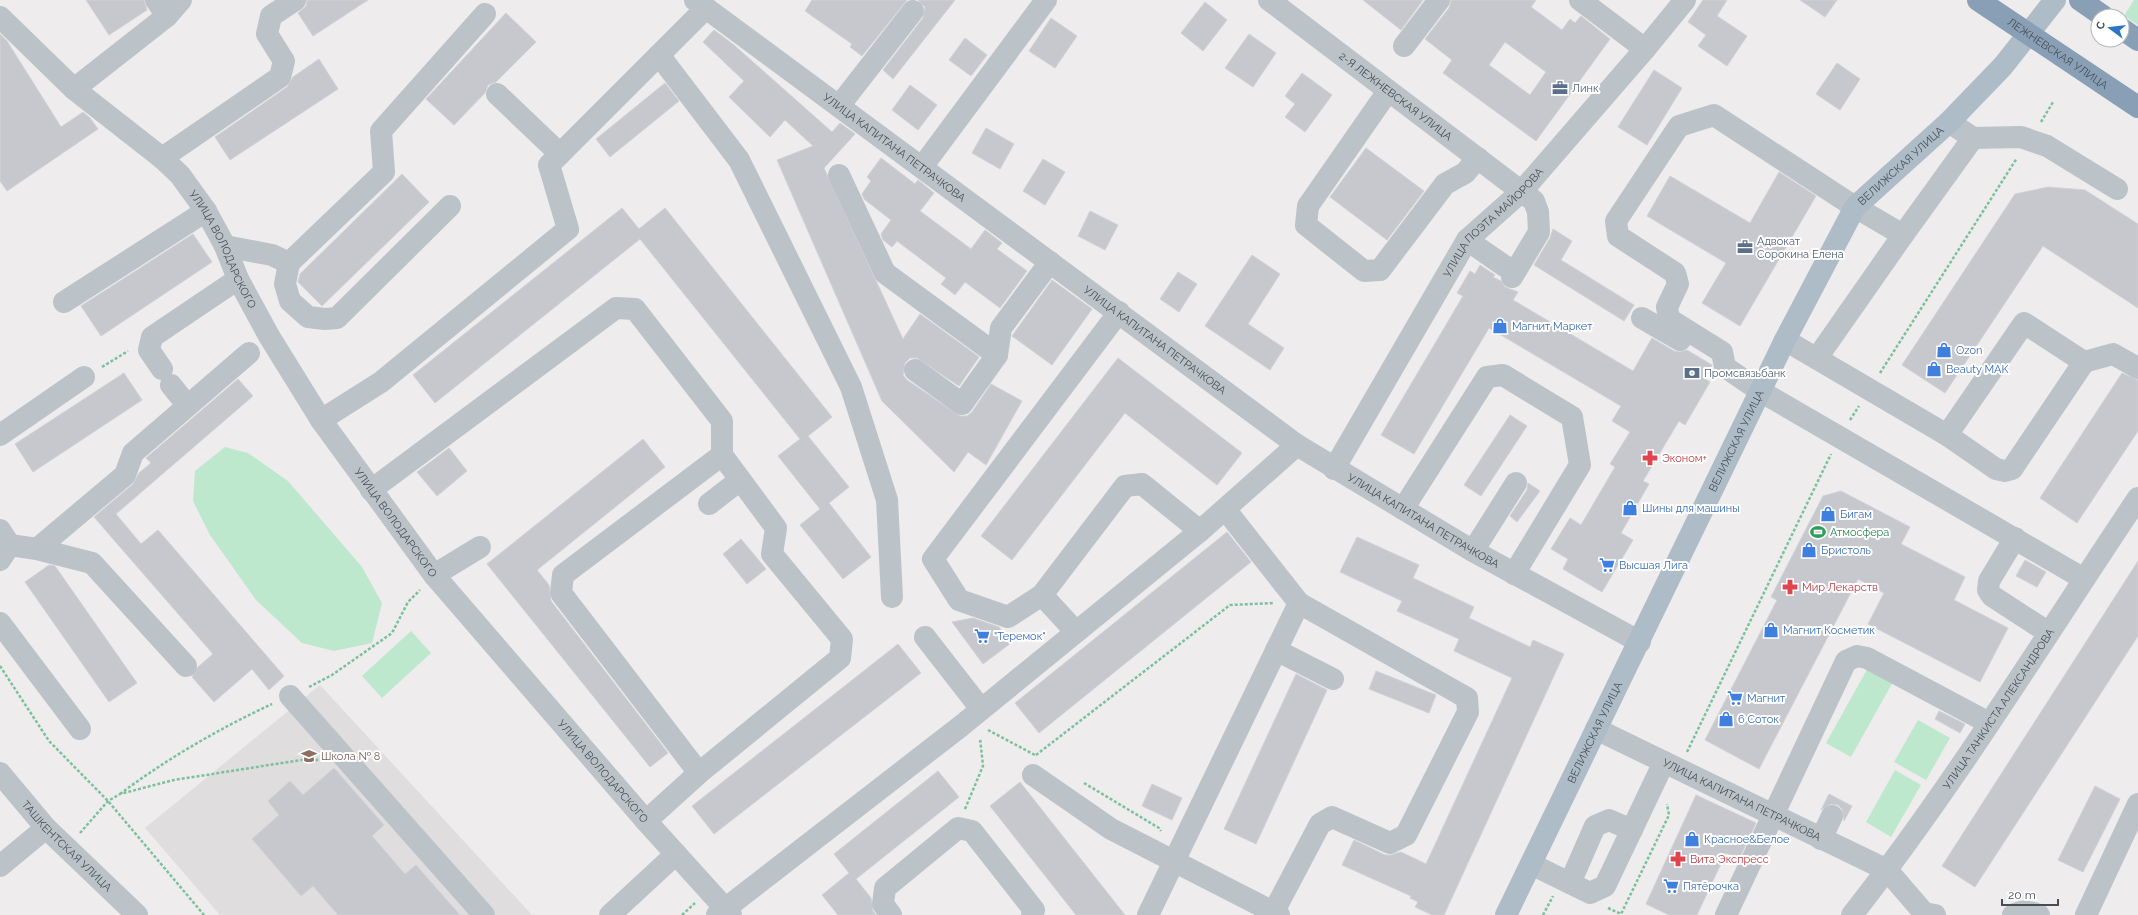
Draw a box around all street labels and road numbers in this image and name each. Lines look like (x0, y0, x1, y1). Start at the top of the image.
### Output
street label: ЛЕЖНЕВСКАЯ УЛИЦА (2005, 16, 2111, 92)
street label: 2-Я ЛЕЖНЕВСКАЯ УЛИЦА (1336, 49, 1455, 144)
street label: УЛИЦА КАПИТАНА ПЕТРАЧКОВА (820, 91, 968, 205)
street label: ВЕЛИЖСКАЯ УЛИЦА (1855, 124, 1947, 208)
street label: УЛИЦА ПОЭТА МАЙОРОВА (1441, 165, 1546, 280)
street label: УЛИЦА ВОЛОДАРСКОГО (186, 188, 259, 311)
street label: УЛИЦА КАПИТАНА ПЕТРАЧКОВА (1081, 283, 1229, 398)
street label: ВЕЛИЖСКАЯ УЛИЦА (1706, 388, 1767, 494)
street label: УЛИЦА ВОЛОДАРСКОГО (351, 466, 439, 580)
street label: УЛИЦА КАПИТАНА ПЕТРАЧКОВА (1345, 471, 1502, 571)
street label: УЛИЦА ТАНКИСТА АЛЕКСАНДРОВА (1941, 626, 2058, 792)
street label: ВЕЛИЖСКАЯ УЛИЦА (1565, 679, 1625, 785)
street label: УЛИЦА ВОЛОДАРСКОГО (555, 717, 651, 826)
street label: УЛИЦА КАПИТАНА ПЕТРАЧКОВА (1660, 756, 1823, 844)
street label: ТАШКЕНТСКАЯ УЛИЦА (19, 798, 115, 895)

